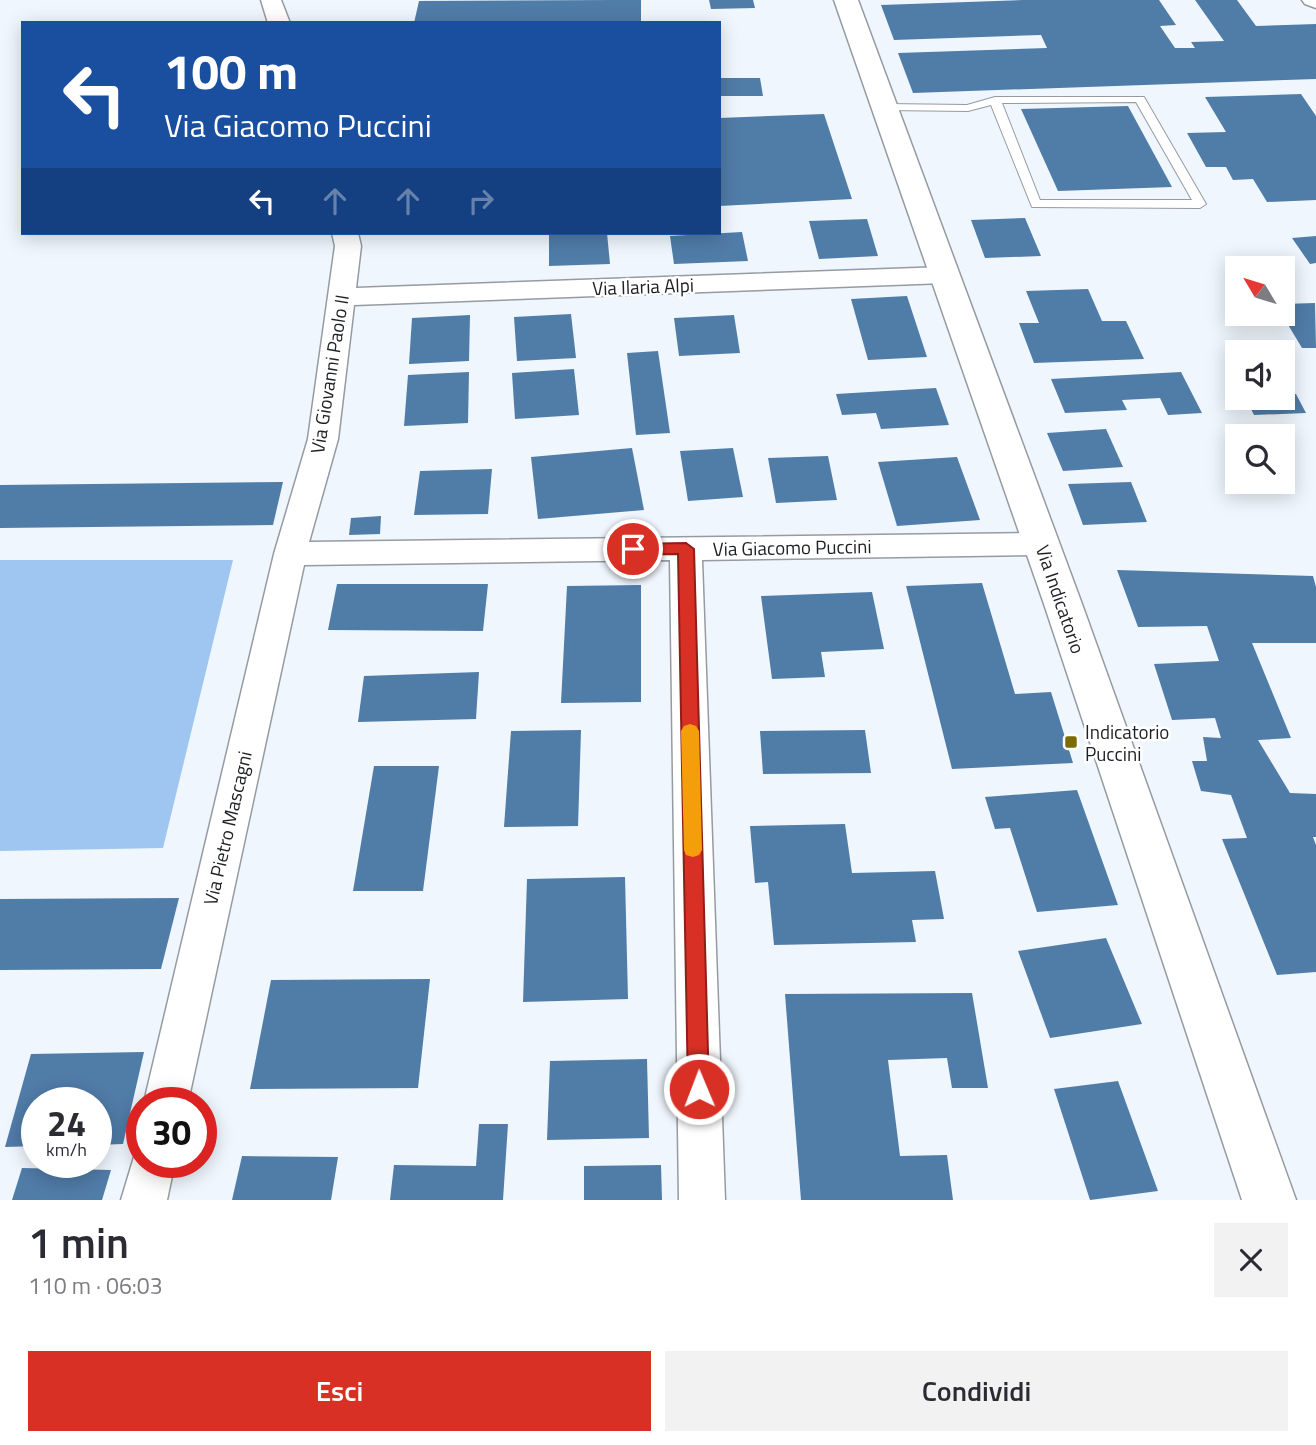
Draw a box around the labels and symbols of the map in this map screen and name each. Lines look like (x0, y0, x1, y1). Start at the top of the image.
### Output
north arrow (1225, 256, 1295, 326)
street label: Via Ilaria Alpi (592, 270, 694, 302)
street label: Via Giovanni Paolo II (302, 292, 356, 456)
pin (603, 519, 663, 579)
street label: Via Giacomo Puccini (712, 531, 872, 563)
street label: Via Indicatorio (1029, 541, 1093, 657)
place label: Indicatorio Puccini (1085, 717, 1169, 768)
marker: Indicatorio Puccini (1063, 734, 1079, 750)
street label: Via Pietro Mascagni (195, 748, 259, 908)
position arrow (662, 1052, 736, 1126)
speed limit sign: 30 (126, 1087, 217, 1178)

